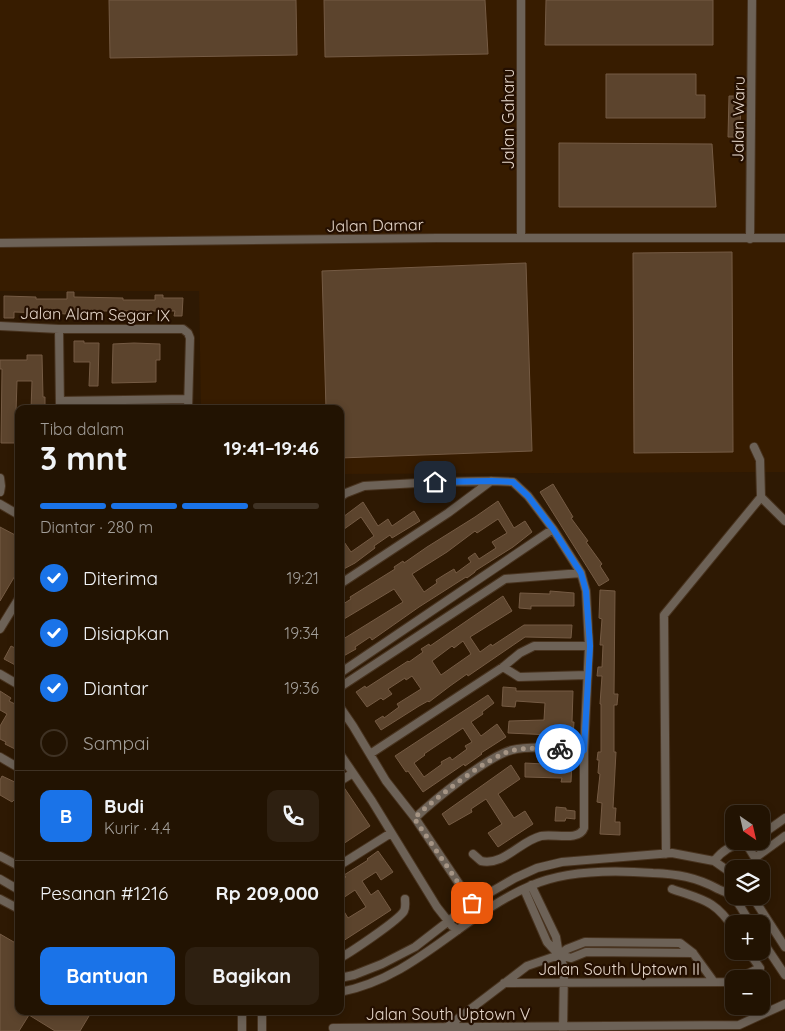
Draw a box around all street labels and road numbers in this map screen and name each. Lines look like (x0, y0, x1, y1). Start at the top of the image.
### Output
street label: Jalan Gaharu (498, 69, 518, 169)
street label: Jalan Waru (727, 76, 749, 162)
street label: Jalan Damar (326, 214, 424, 236)
street label: Jalan Alam Segar IX (20, 303, 171, 325)
street label: Jalan South Uptown II (538, 959, 700, 979)
street label: Jalan South Uptown V (366, 1004, 531, 1024)

